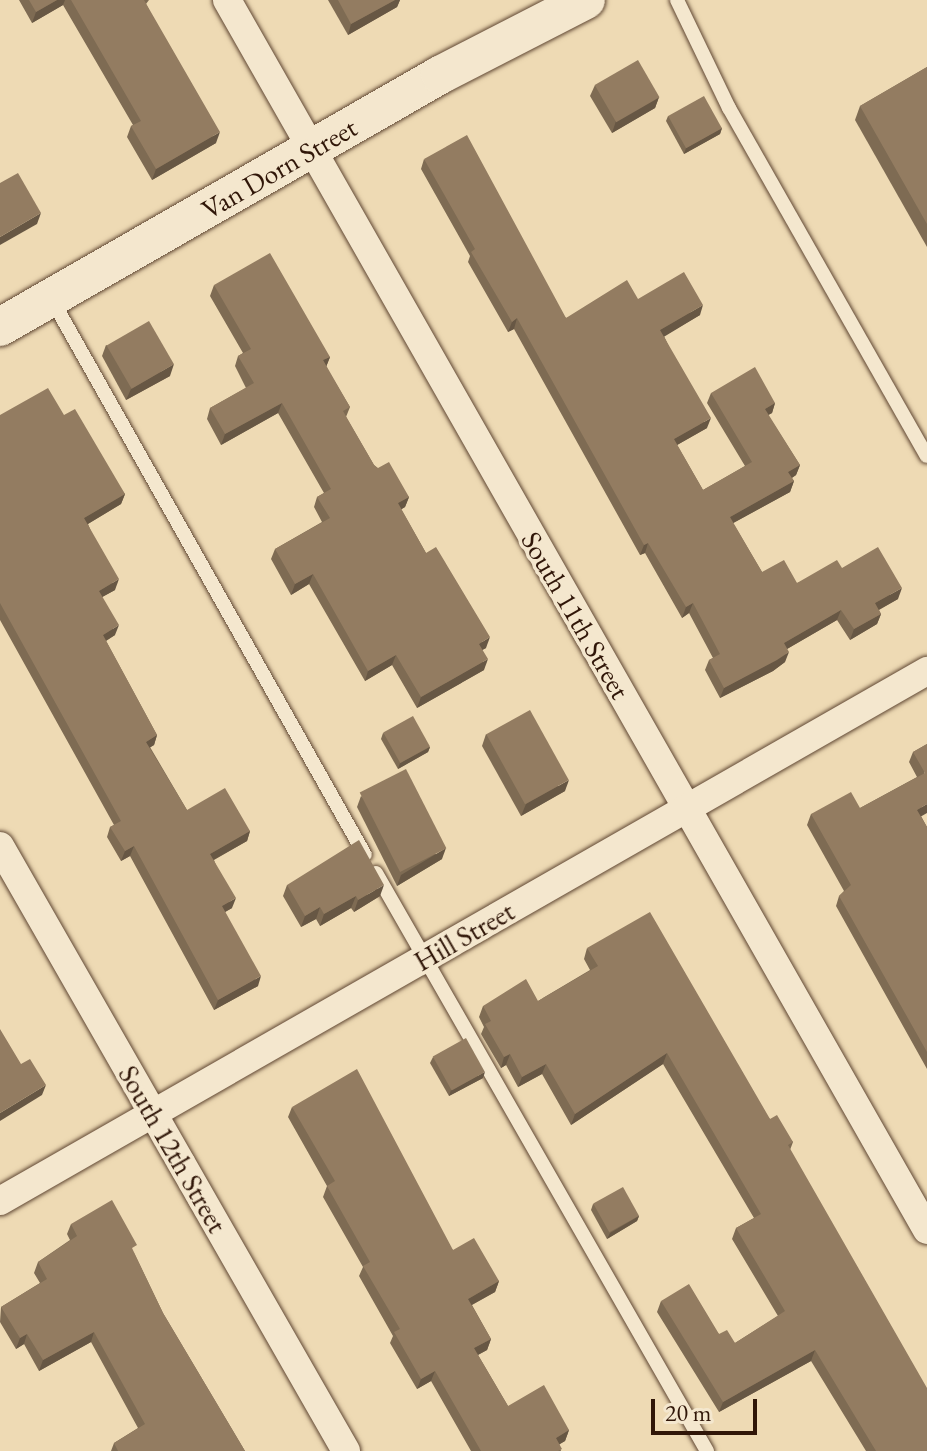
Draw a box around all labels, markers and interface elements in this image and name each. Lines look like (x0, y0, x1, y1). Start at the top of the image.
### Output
street label: Van Dorn Street (195, 110, 363, 226)
street label: South 11th Street (515, 525, 637, 705)
street label: Hill Street (408, 894, 520, 978)
street label: South 12th Street (112, 1059, 234, 1239)
scale bar (655, 1383, 761, 1433)
text: 20 m (665, 1397, 712, 1428)

